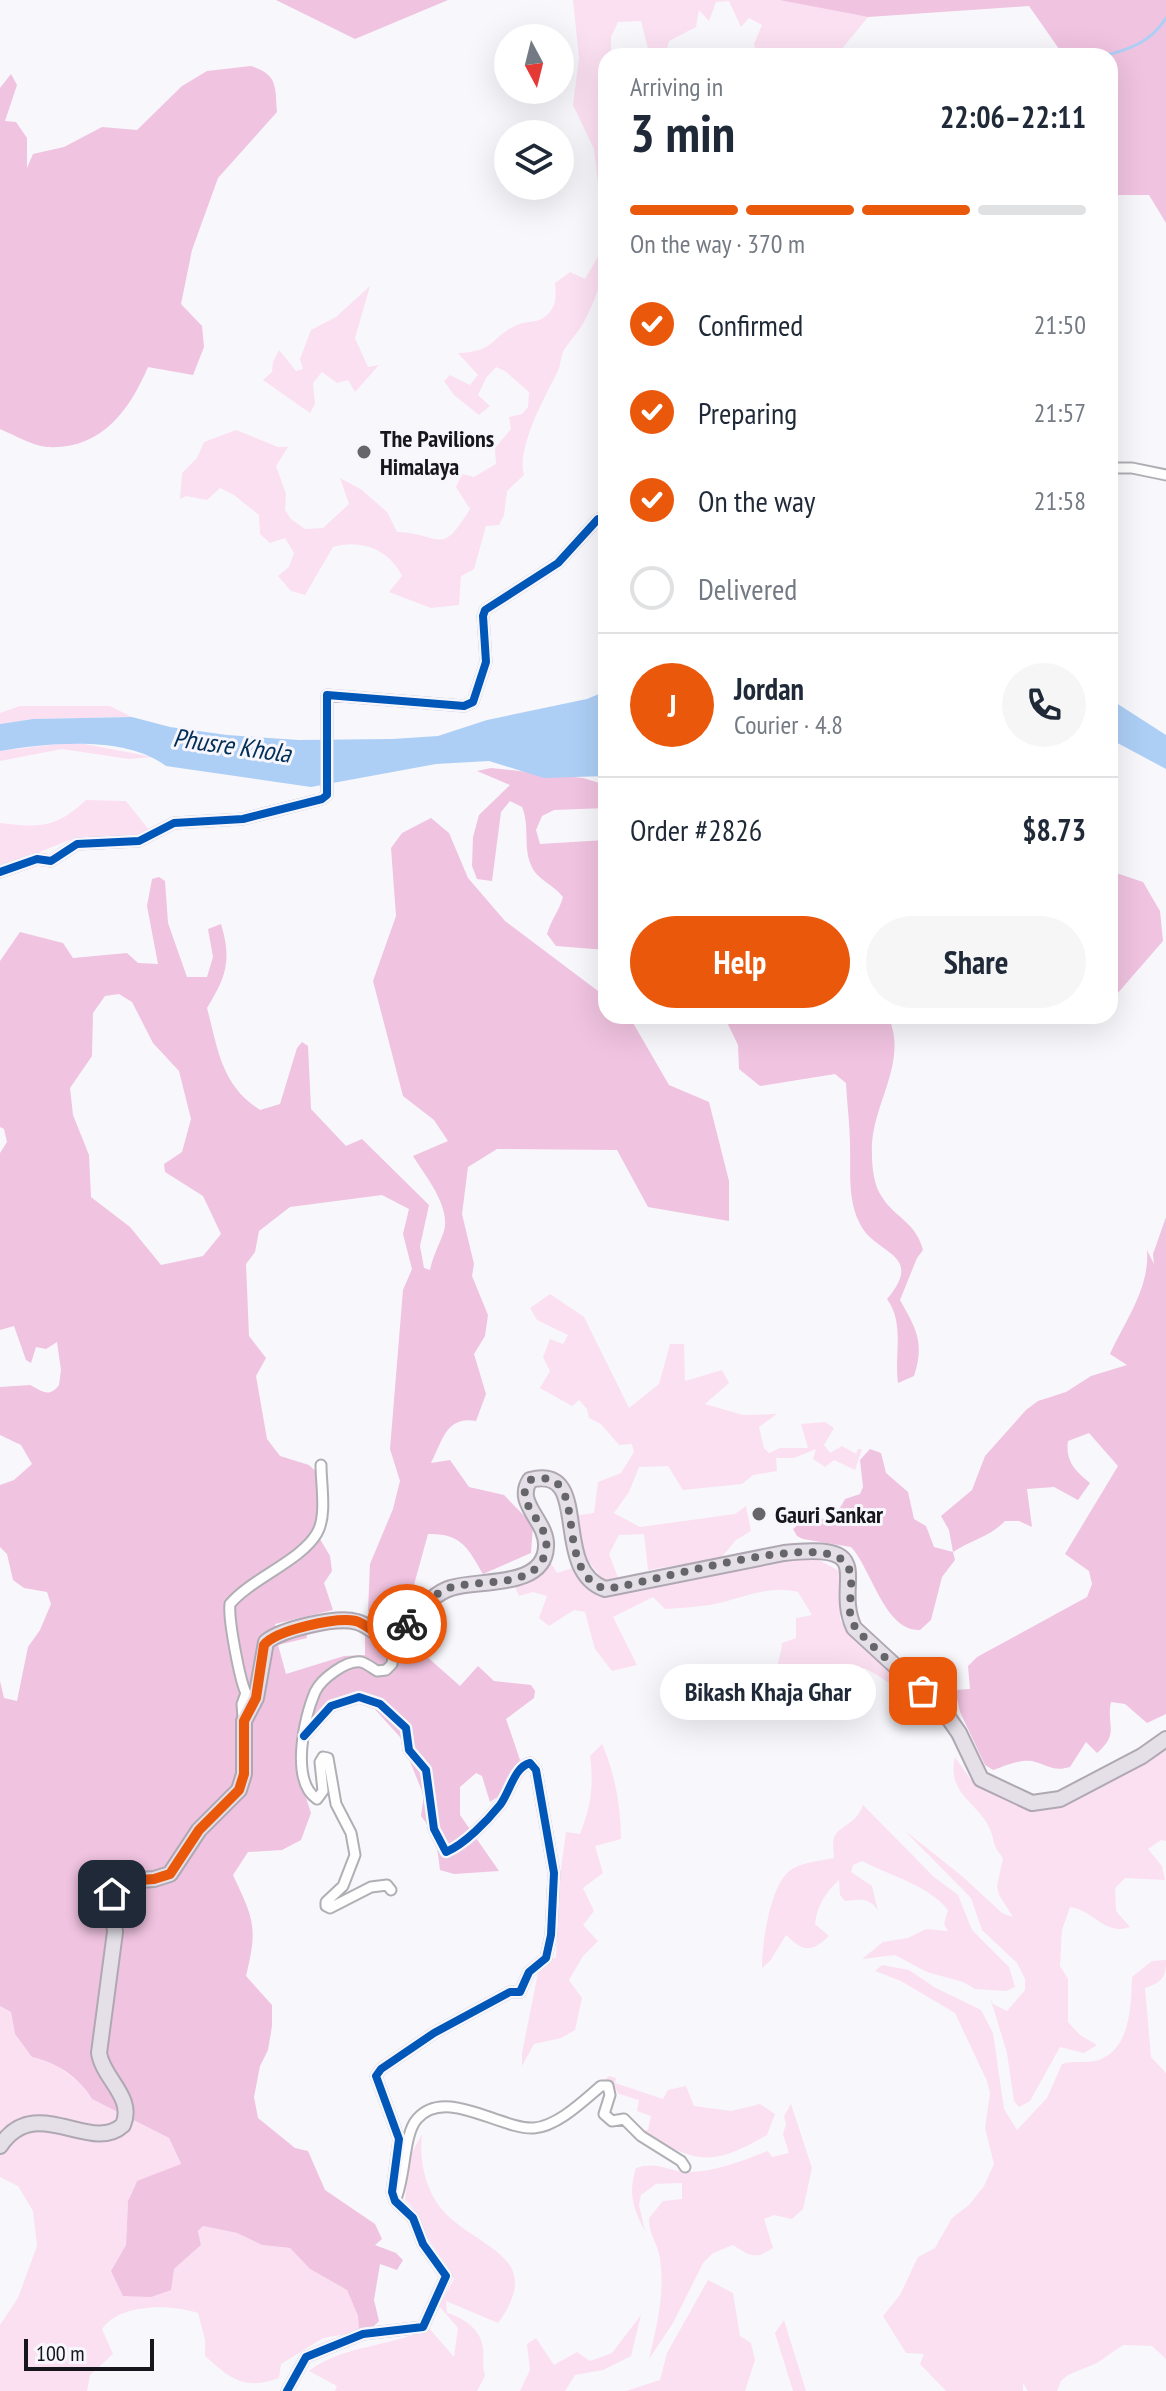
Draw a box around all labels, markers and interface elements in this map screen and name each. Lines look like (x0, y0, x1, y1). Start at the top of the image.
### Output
north arrow (494, 24, 574, 104)
map controls (494, 24, 574, 200)
text: Arriving in (630, 70, 723, 103)
text: 22:06–22:11 (940, 97, 1086, 136)
text: 3 min (630, 99, 735, 166)
button: layers (494, 120, 574, 200)
text: On the way · 370 m (630, 227, 805, 260)
icon: check (630, 302, 674, 346)
text: Confirmed (698, 305, 803, 344)
text: 21:50 (1034, 308, 1086, 341)
icon: check (630, 390, 674, 434)
text: Preparing (698, 393, 797, 432)
text: 21:57 (1034, 396, 1086, 429)
place label: The Pavilions Himalaya (380, 423, 494, 482)
marker: The Pavilions Himalaya (355, 443, 373, 461)
icon: check (630, 478, 674, 522)
text: On the way (698, 481, 815, 520)
text: 21:58 (1034, 484, 1086, 517)
text: Delivered (698, 569, 797, 608)
button: phone (1002, 663, 1086, 747)
text: Jordan (734, 669, 804, 708)
text: J (668, 686, 676, 725)
text: Courier · 4.8 (734, 708, 843, 741)
water label: Phusre Khola (171, 720, 295, 770)
text: Order #2826 (630, 810, 762, 849)
text: $8.73 (1022, 810, 1086, 849)
button: Help (630, 916, 850, 1008)
button: Share (866, 916, 1086, 1008)
place label: Gauri Sankar (775, 1499, 884, 1530)
marker: Gauri Sankar (750, 1505, 768, 1523)
courier (367, 1584, 447, 1664)
icon: bike (385, 1602, 429, 1646)
pin (889, 1657, 957, 1725)
callout: Bikash Khaja Ghar (659, 1663, 875, 1719)
icon: bag (901, 1669, 945, 1713)
text: Bikash Khaja Ghar (685, 1675, 851, 1708)
pin (78, 1860, 146, 1928)
icon: home (90, 1872, 134, 1916)
scale bar (24, 2335, 154, 2371)
text: 100 m (36, 2339, 85, 2367)

